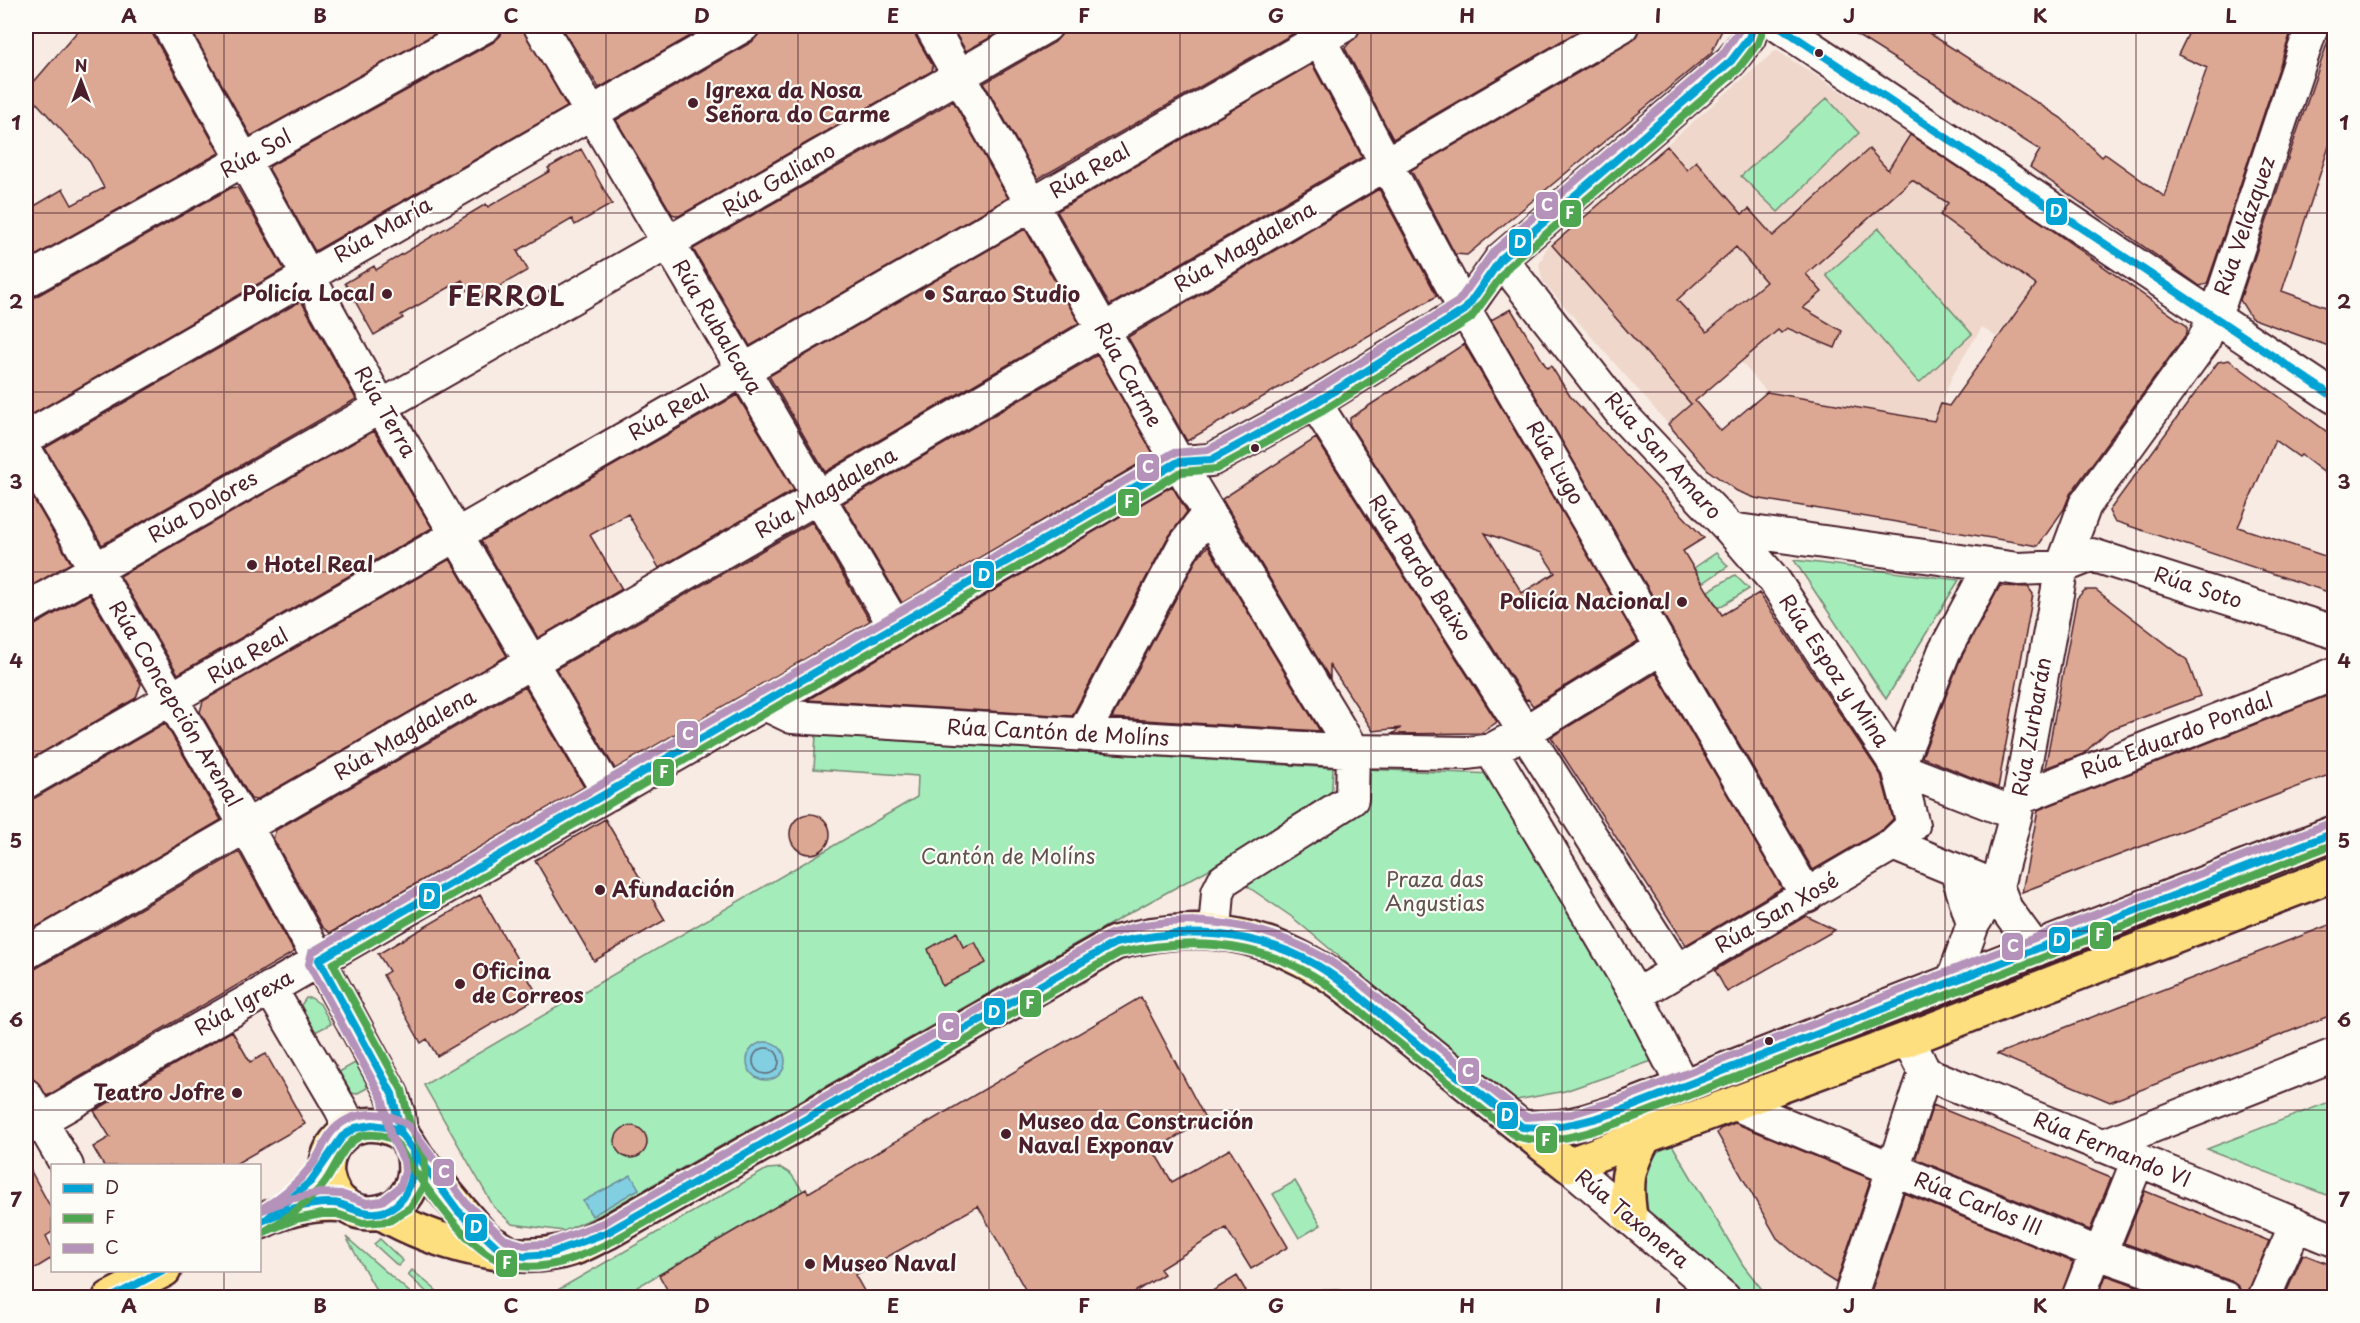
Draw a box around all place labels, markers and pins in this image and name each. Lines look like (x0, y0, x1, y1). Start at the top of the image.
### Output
unlabelled marker (1813, 47, 1825, 59)
place label: Igrexa da Nosa Señora do Carme (705, 73, 890, 129)
marker: Igrexa da Nosa Señora do Carme (686, 96, 700, 110)
place label: Policía Local (242, 276, 375, 308)
place label: Sarao Studio (942, 277, 1080, 309)
marker: Policía Local (380, 287, 394, 301)
marker: Sarao Studio (923, 288, 937, 302)
unlabelled marker (1249, 442, 1261, 454)
place label: Hotel Real (264, 547, 373, 579)
marker: Hotel Real (245, 558, 259, 572)
place label: Policía Nacional (1499, 584, 1670, 616)
marker: Policía Nacional (1675, 595, 1689, 609)
place label: Afundación (612, 872, 735, 904)
marker: Afundación (593, 883, 607, 897)
place label: Oficina de Correos (472, 954, 584, 1010)
marker: Oficina de Correos (453, 977, 467, 991)
unlabelled marker (1763, 1035, 1775, 1047)
place label: Teatro Jofre (93, 1075, 225, 1107)
marker: Teatro Jofre (230, 1086, 244, 1100)
place label: Museo da Construción Naval Exponav (1018, 1104, 1254, 1160)
marker: Museo da Construción Naval Exponav (999, 1127, 1013, 1141)
place label: Museo Naval (822, 1246, 956, 1278)
marker: Museo Naval (803, 1257, 817, 1271)

